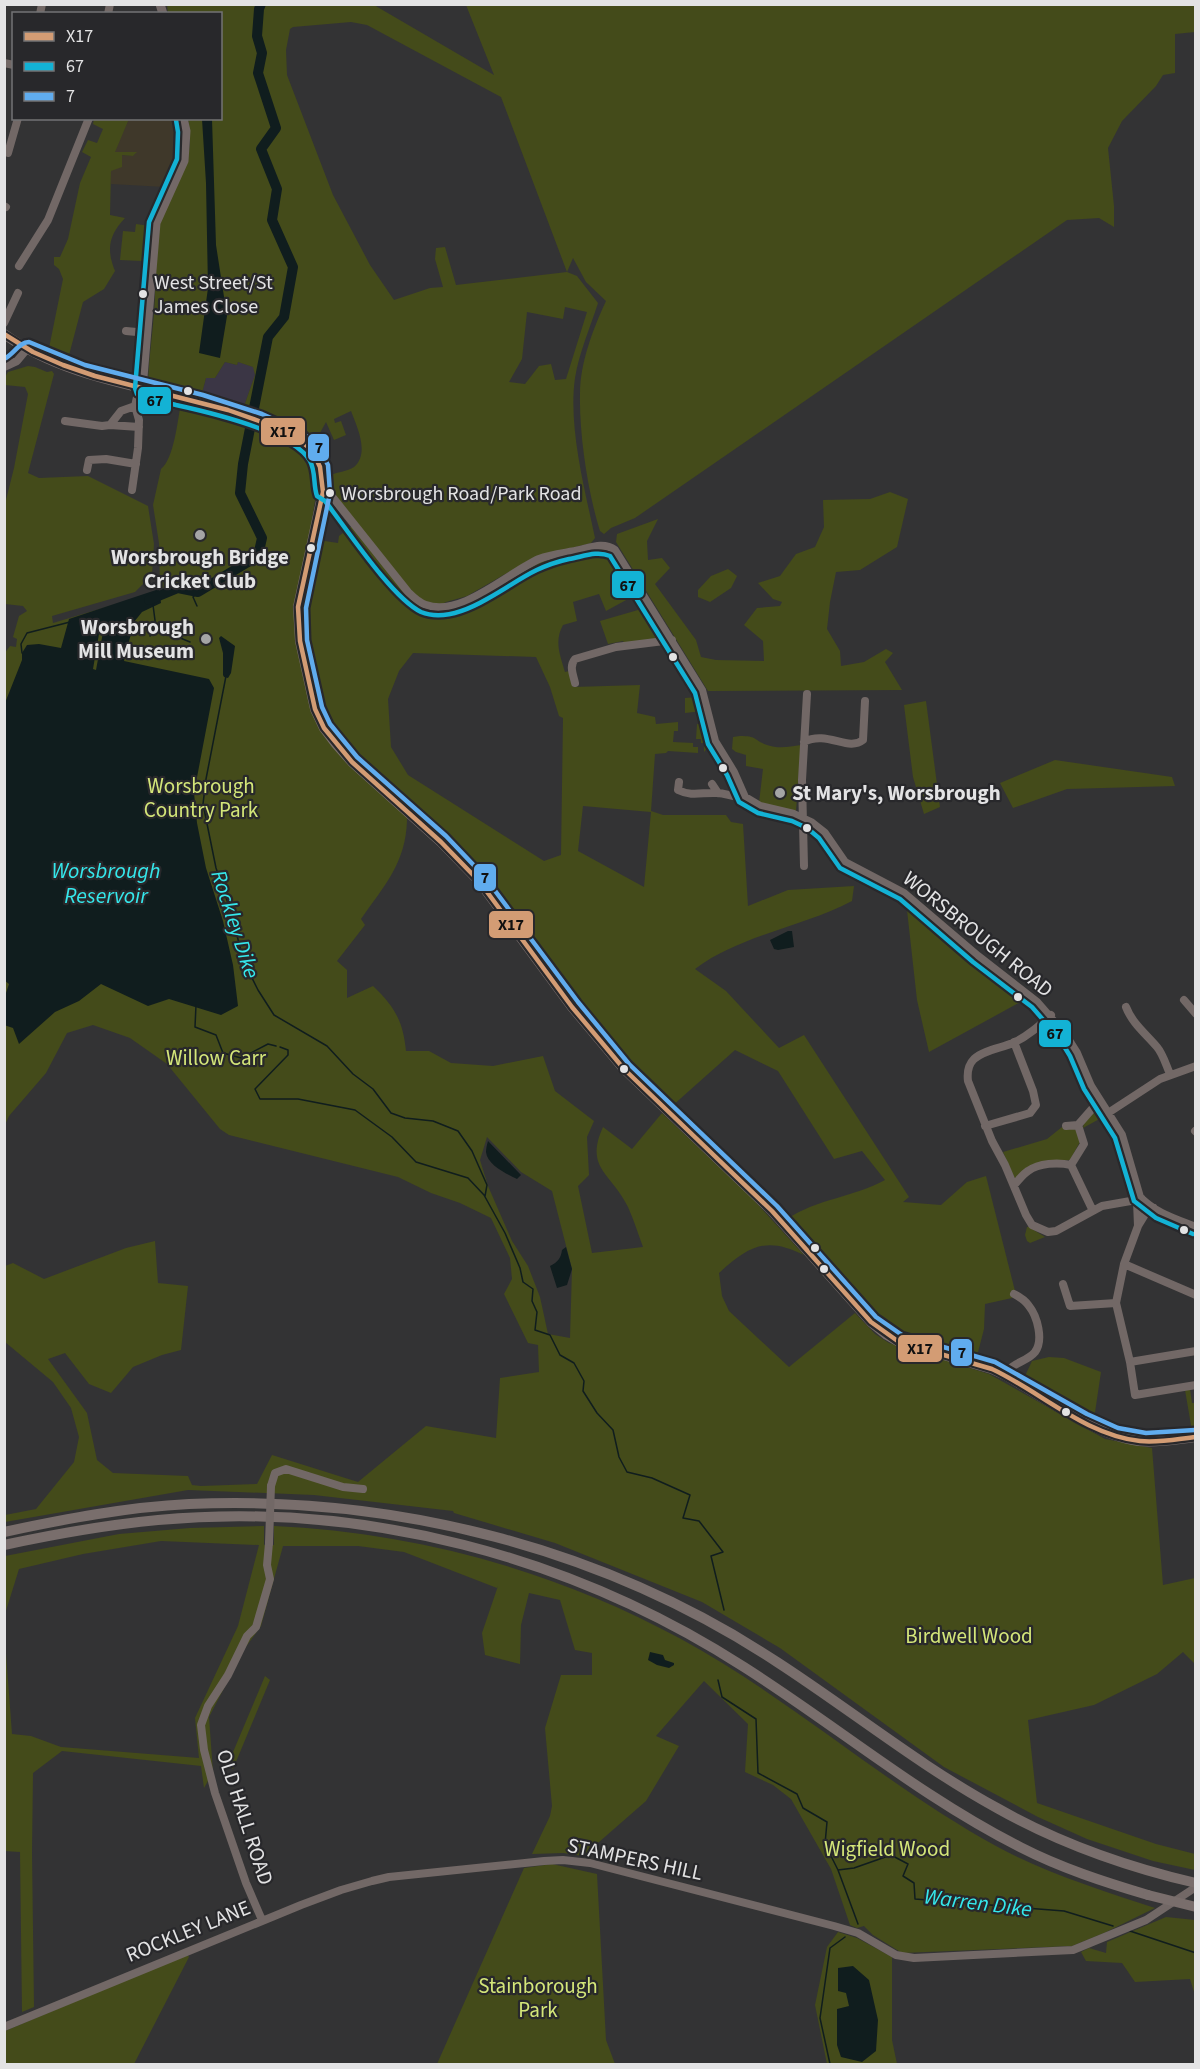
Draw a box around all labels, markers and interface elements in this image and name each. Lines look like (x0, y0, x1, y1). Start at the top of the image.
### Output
legend (12, 12, 222, 120)
text: X17 (66, 24, 93, 49)
text: 67 (66, 54, 84, 79)
text: 7 (66, 84, 75, 109)
place label: West Street/St James Close (154, 269, 273, 321)
marker: West Street/St James Close (137, 288, 149, 300)
unlabelled marker (182, 385, 194, 397)
line badge: 67 (137, 386, 172, 415)
text: 67 (147, 390, 163, 412)
line badge: X17 (260, 417, 306, 446)
text: X17 (270, 421, 296, 443)
line badge: 7 (307, 433, 330, 462)
text: 7 (315, 437, 323, 459)
place label: Worsbrough Road/Park Road (341, 480, 582, 508)
marker: Worsbrough Road/Park Road (324, 487, 336, 499)
marker: Worsbrough Bridge Cricket Club (193, 528, 207, 542)
place label: Worsbrough Bridge Cricket Club (111, 542, 289, 596)
unlabelled marker (305, 542, 317, 554)
line badge: 67 (611, 570, 645, 599)
text: 67 (620, 575, 636, 597)
place label: Worsbrough Mill Museum (78, 612, 194, 666)
marker: Worsbrough Mill Museum (199, 632, 213, 646)
unlabelled marker (667, 651, 679, 663)
unlabelled marker (717, 762, 729, 774)
park label: Worsbrough Country Park (144, 771, 259, 825)
place label: St Mary's, Worsbrough (792, 778, 1001, 808)
marker: St Mary's, Worsbrough (773, 786, 787, 800)
unlabelled marker (801, 822, 813, 834)
water label: Worsbrough Reservoir (51, 855, 161, 912)
line badge: 7 (473, 863, 497, 892)
street label: WORSBROUGH ROAD (896, 864, 1060, 1004)
water label: Rockley Dike (202, 866, 268, 983)
text: 7 (481, 867, 489, 889)
line badge: X17 (488, 910, 534, 939)
text: X17 (498, 914, 524, 936)
unlabelled marker (1012, 991, 1024, 1003)
line badge: 67 (1038, 1019, 1072, 1048)
text: 67 (1047, 1023, 1063, 1045)
park label: Willow Carr (166, 1043, 267, 1073)
unlabelled marker (618, 1063, 630, 1075)
unlabelled marker (1178, 1224, 1190, 1236)
unlabelled marker (809, 1242, 821, 1254)
unlabelled marker (818, 1263, 830, 1275)
line badge: X17 (897, 1334, 943, 1363)
text: X17 (907, 1338, 933, 1360)
line badge: 7 (950, 1338, 973, 1367)
text: 7 (958, 1342, 966, 1364)
unlabelled marker (1060, 1406, 1072, 1418)
park label: Birdwell Wood (905, 1621, 1033, 1651)
street label: OLD HALL ROAD (209, 1745, 281, 1889)
street label: STAMPERS HILL (565, 1830, 705, 1888)
park label: Wigfield Wood (824, 1834, 950, 1864)
water label: Warren Dike (922, 1880, 1034, 1925)
street label: ROCKLEY LANE (121, 1892, 255, 1970)
park label: Stainborough Park (478, 1971, 598, 2025)

